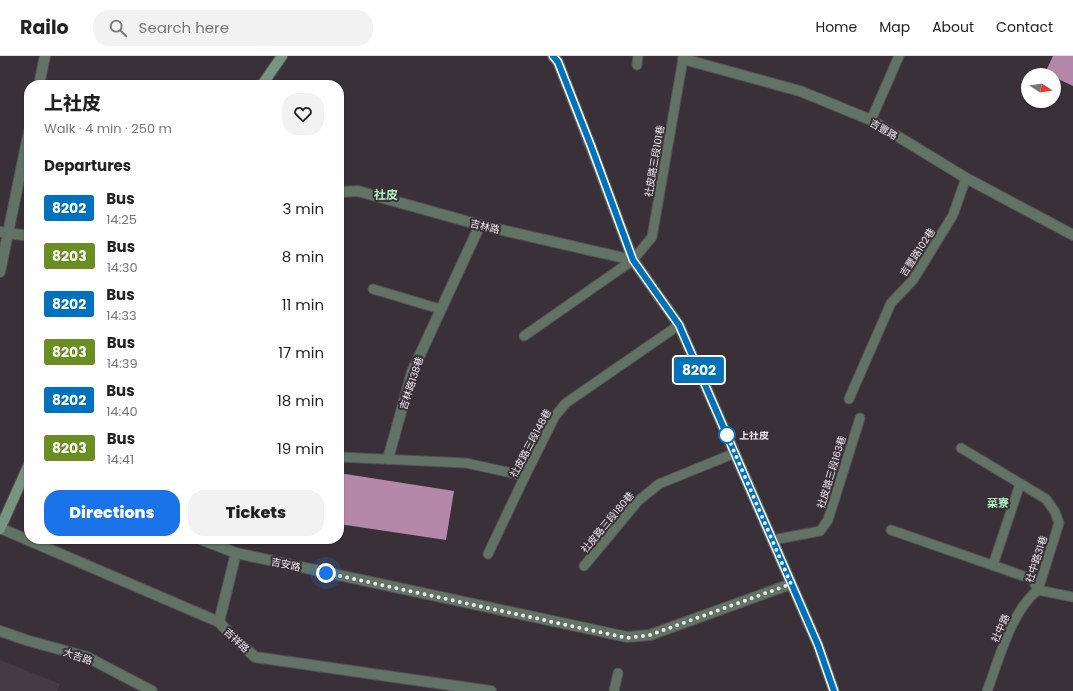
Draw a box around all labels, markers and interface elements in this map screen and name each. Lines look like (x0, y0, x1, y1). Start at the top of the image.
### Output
search box (93, 10, 373, 46)
text: Railo (20, 14, 69, 41)
icon: search (107, 17, 129, 39)
text: Search here (139, 17, 229, 38)
text: Home (815, 17, 857, 37)
text: Map (879, 17, 910, 37)
text: About (932, 17, 974, 37)
text: Contact (996, 17, 1053, 37)
north arrow (1021, 68, 1061, 108)
map controls (1021, 68, 1061, 108)
text: 上社皮 (44, 90, 101, 117)
button: heart (282, 93, 324, 135)
street label: 吉豐路 (867, 115, 900, 143)
text: Walk · 4 min · 250 m (44, 119, 172, 138)
street label: 社皮路三段101巷 (641, 124, 668, 198)
text: Departures (44, 155, 131, 176)
district label: 社皮 (374, 186, 398, 203)
text: Bus (106, 188, 135, 209)
text: 8202 (52, 198, 86, 218)
text: 3 min (282, 198, 324, 219)
text: 14:25 (106, 210, 137, 229)
street label: 吉林路 (469, 216, 501, 237)
street label: 吉豐路102巷 (896, 225, 939, 280)
text: Bus (107, 236, 135, 257)
text: 8203 (52, 246, 87, 266)
text: 8 min (282, 246, 324, 267)
text: 14:30 (107, 258, 138, 277)
text: Bus (106, 284, 135, 305)
text: 8202 (52, 294, 86, 314)
text: 11 min (282, 294, 324, 315)
text: 14:33 (106, 306, 137, 325)
text: Bus (107, 332, 135, 353)
text: 8203 (52, 342, 87, 362)
text: 17 min (278, 342, 324, 363)
text: 14:39 (107, 354, 138, 373)
street label: 吉林路138巷 (396, 354, 427, 412)
line badge: 8202 (671, 357, 727, 383)
text: 8202 (682, 360, 716, 380)
text: Bus (106, 380, 135, 401)
text: 8202 (52, 390, 86, 410)
text: 18 min (277, 390, 324, 411)
text: 14:40 (106, 402, 138, 421)
street label: 社皮路三段148巷 (506, 406, 555, 480)
marker: 上社皮 (718, 426, 736, 444)
text: Bus (107, 428, 135, 449)
place label: 上社皮 (739, 428, 769, 443)
street label: 社皮路三段163巷 (813, 434, 850, 510)
text: 8203 (52, 438, 87, 458)
text: 19 min (277, 438, 324, 459)
text: 14:41 (107, 450, 134, 469)
street label: 社皮路三段180巷 (577, 488, 637, 556)
button: Directions (44, 490, 180, 536)
button: Tickets (188, 490, 324, 536)
district label: 菜寮 (987, 495, 1009, 511)
street label: 社中路31巷 (1022, 533, 1051, 585)
street label: 吉安路 (270, 554, 302, 575)
your location (316, 563, 336, 583)
street label: 社中路 (988, 611, 1013, 645)
street label: 吉祥路 (221, 625, 253, 656)
street label: 大吉路 (61, 644, 94, 668)

